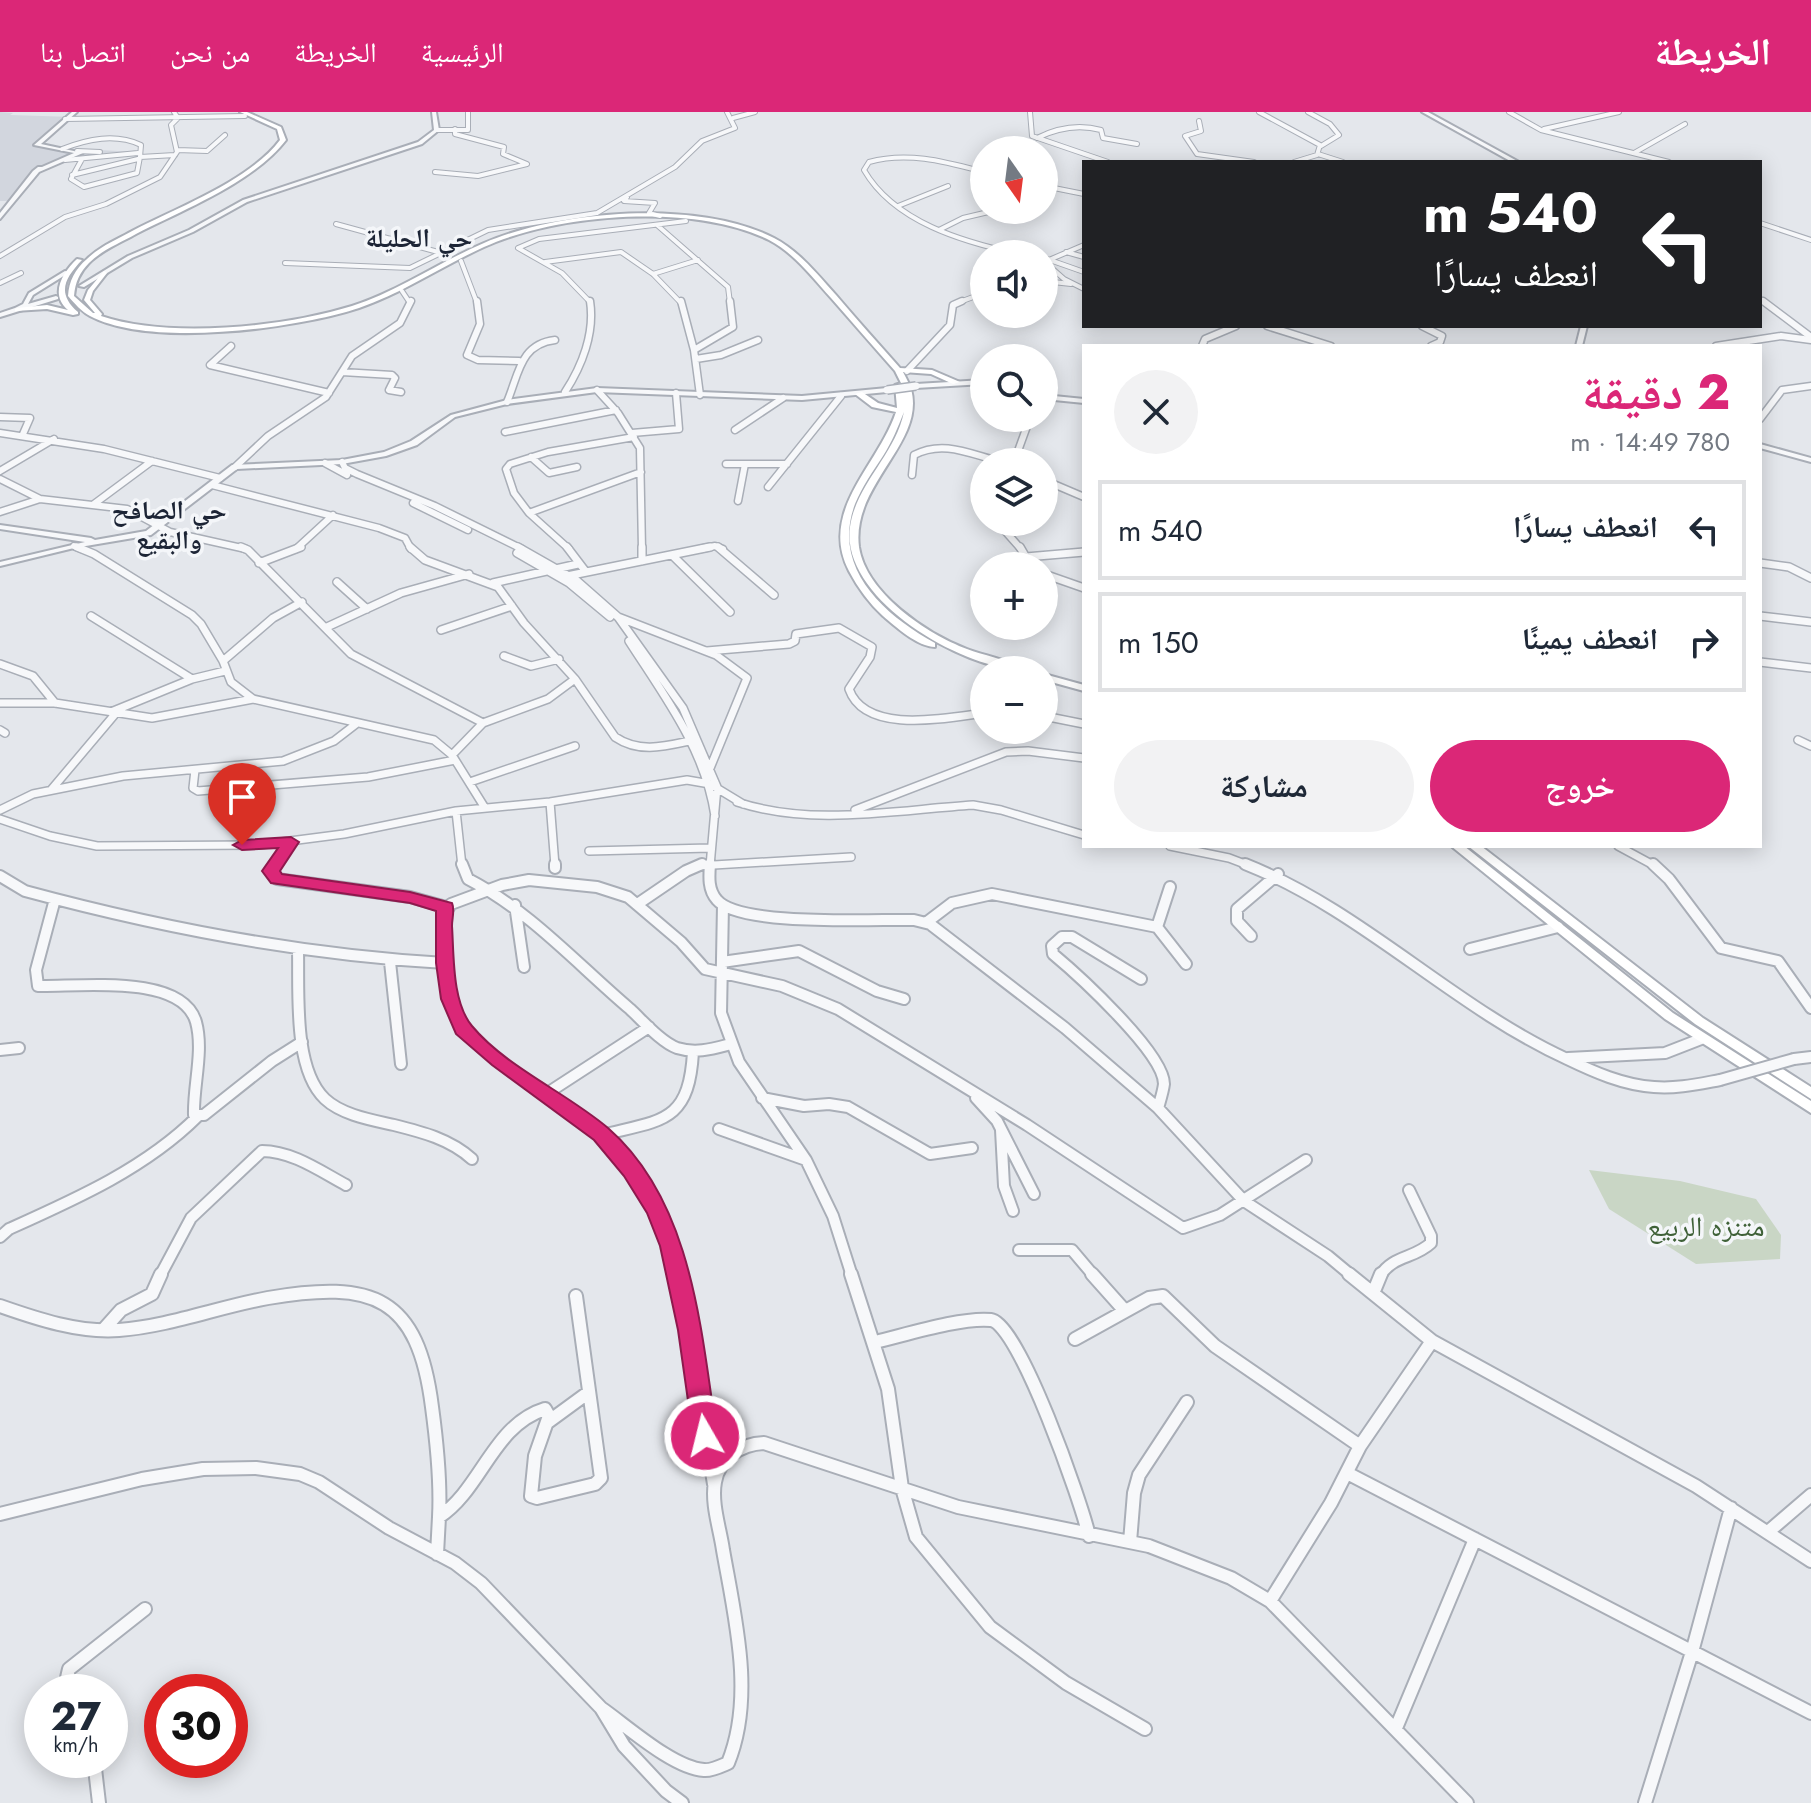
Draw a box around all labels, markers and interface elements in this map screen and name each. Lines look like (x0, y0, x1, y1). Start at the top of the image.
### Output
text: الخريطة (1654, 24, 1771, 79)
text: اتصل بنا (40, 32, 126, 73)
text: من نحن (170, 32, 250, 73)
text: الخريطة (294, 32, 377, 73)
text: الرئيسية (421, 32, 504, 73)
north arrow (970, 136, 1058, 224)
map controls (970, 136, 1058, 744)
text: 540 m (1423, 172, 1598, 253)
icon: left (1626, 192, 1730, 296)
district label: حي الحليلة (366, 219, 472, 258)
button: sound (970, 240, 1058, 328)
text: انعطف يسارًا (1434, 247, 1598, 299)
button: search (970, 344, 1058, 432)
text: 2 دقيقة (1582, 358, 1730, 427)
button: close (1114, 370, 1198, 454)
text: 780 m · 14:49 (1570, 423, 1730, 461)
button: layers (970, 448, 1058, 536)
district label: حي الصافح والبقيع (111, 491, 227, 559)
text: انعطف يسارًا (1513, 505, 1658, 548)
icon: left (1682, 508, 1726, 552)
text: 540 m (1118, 509, 1203, 552)
button: + (970, 552, 1058, 640)
text: انعطف يمينًا (1522, 617, 1658, 660)
icon: right (1682, 620, 1726, 664)
text: 150 m (1118, 621, 1199, 664)
button: − (970, 656, 1058, 744)
button: مشاركة (1114, 740, 1414, 832)
button: خروج (1430, 740, 1730, 832)
pin (208, 763, 276, 845)
icon: arrive (220, 775, 264, 819)
park label: متنزه الربيع (1647, 1206, 1765, 1247)
position arrow (663, 1394, 747, 1478)
speed limit sign: 30 (144, 1674, 248, 1778)
text: 27 (51, 1687, 101, 1745)
text: km/h (53, 1731, 99, 1760)

